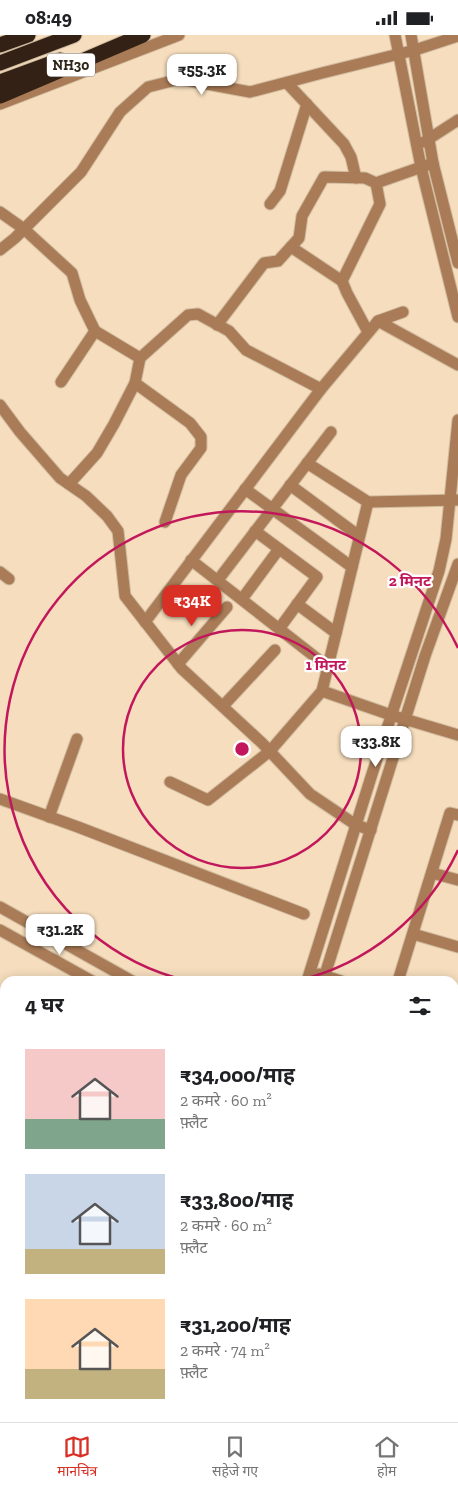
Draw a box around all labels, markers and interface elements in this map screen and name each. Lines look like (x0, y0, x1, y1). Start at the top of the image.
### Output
text: 08:49 (25, 6, 72, 29)
road number: NH30 (47, 53, 95, 77)
pin: ₹55.3K (161, 53, 243, 96)
text: ₹55.3K (178, 60, 226, 79)
text: 2 मिनट (389, 572, 432, 590)
pin: ₹34K (162, 585, 222, 627)
text: ₹34K (173, 591, 211, 610)
text: 1 मिनट (306, 656, 347, 674)
pin: ₹33.8K (335, 725, 417, 768)
text: ₹33.8K (352, 732, 400, 751)
centre of rings (233, 740, 251, 758)
pin: ₹31.2K (19, 913, 101, 956)
text: ₹31.2K (37, 920, 83, 939)
text: 4 घर (25, 992, 64, 1017)
icon: filters (406, 992, 434, 1020)
text: ₹34,000/माह (180, 1062, 295, 1087)
icon: home (65, 1069, 125, 1129)
text: 2 कमरे · 60 m² (180, 1091, 272, 1110)
text: फ़्लैट (180, 1113, 208, 1132)
text: ₹33,800/माह (180, 1187, 293, 1212)
icon: home (65, 1194, 125, 1254)
text: 2 कमरे · 60 m² (180, 1216, 272, 1235)
text: फ़्लैट (180, 1238, 208, 1257)
text: ₹31,200/माह (180, 1312, 291, 1337)
icon: home (65, 1319, 125, 1379)
text: 2 कमरे · 74 m² (180, 1341, 270, 1360)
text: फ़्लैट (180, 1363, 208, 1382)
tab: मानचित्र (57, 1433, 97, 1482)
tab: सहेजे गए (212, 1433, 258, 1482)
tab: होम (373, 1433, 401, 1482)

